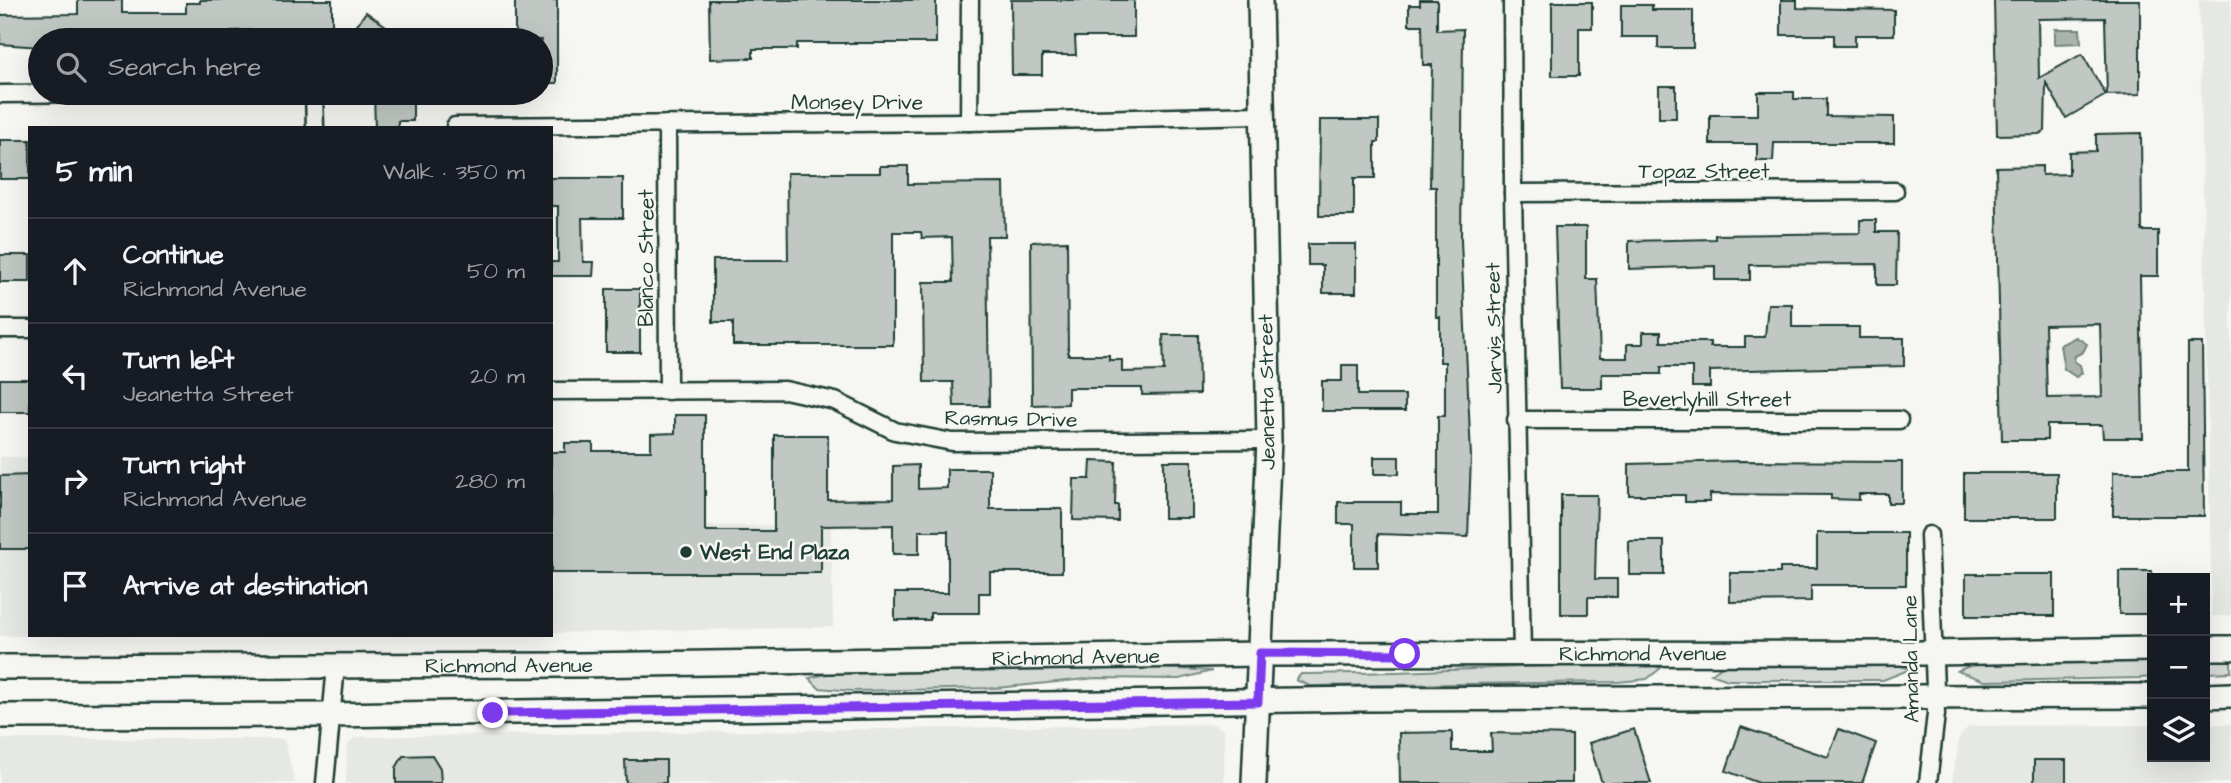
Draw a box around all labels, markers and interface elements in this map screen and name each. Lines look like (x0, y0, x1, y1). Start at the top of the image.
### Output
search box (28, 28, 553, 105)
icon: search (52, 48, 90, 86)
text: Search here (108, 49, 261, 85)
street label: Monsey Drive (791, 88, 923, 119)
text: 5 min (56, 151, 132, 193)
text: Walk · 350 m (383, 156, 525, 188)
street label: Topaz Street (1639, 157, 1770, 187)
street label: Blanco Street (632, 189, 661, 327)
text: Continue (123, 237, 224, 273)
icon: ahead (56, 252, 94, 290)
text: 50 m (467, 255, 525, 287)
street label: Jarvis Street (1478, 262, 1510, 394)
text: Richmond Avenue (123, 273, 307, 305)
street label: Jeanetta Street (1251, 313, 1283, 470)
text: Turn left (123, 342, 234, 378)
icon: left (56, 357, 94, 395)
text: 20 m (470, 360, 525, 392)
text: Jeanetta Street (123, 378, 294, 410)
street label: Beverlyhill Street (1623, 385, 1792, 416)
street label: Rasmus Drive (944, 403, 1078, 435)
text: Turn right (123, 447, 245, 483)
icon: right (56, 462, 94, 500)
text: 280 m (455, 465, 525, 497)
text: Richmond Avenue (123, 483, 307, 515)
place label: West End Plaza (699, 538, 849, 567)
marker: West End Plaza (678, 544, 694, 560)
icon: arrive (56, 567, 94, 605)
text: Arrive at destination (123, 568, 368, 604)
map controls (2147, 573, 2210, 762)
button: + (2147, 573, 2210, 636)
street label: Amanda Lane (1895, 595, 1927, 723)
button: − (2147, 636, 2210, 699)
route start (1389, 638, 1420, 669)
street label: Richmond Avenue (1559, 639, 1727, 668)
street label: Richmond Avenue (992, 641, 1160, 673)
street label: Richmond Avenue (425, 650, 593, 680)
route end (477, 697, 508, 728)
button: layers (2147, 699, 2210, 762)

